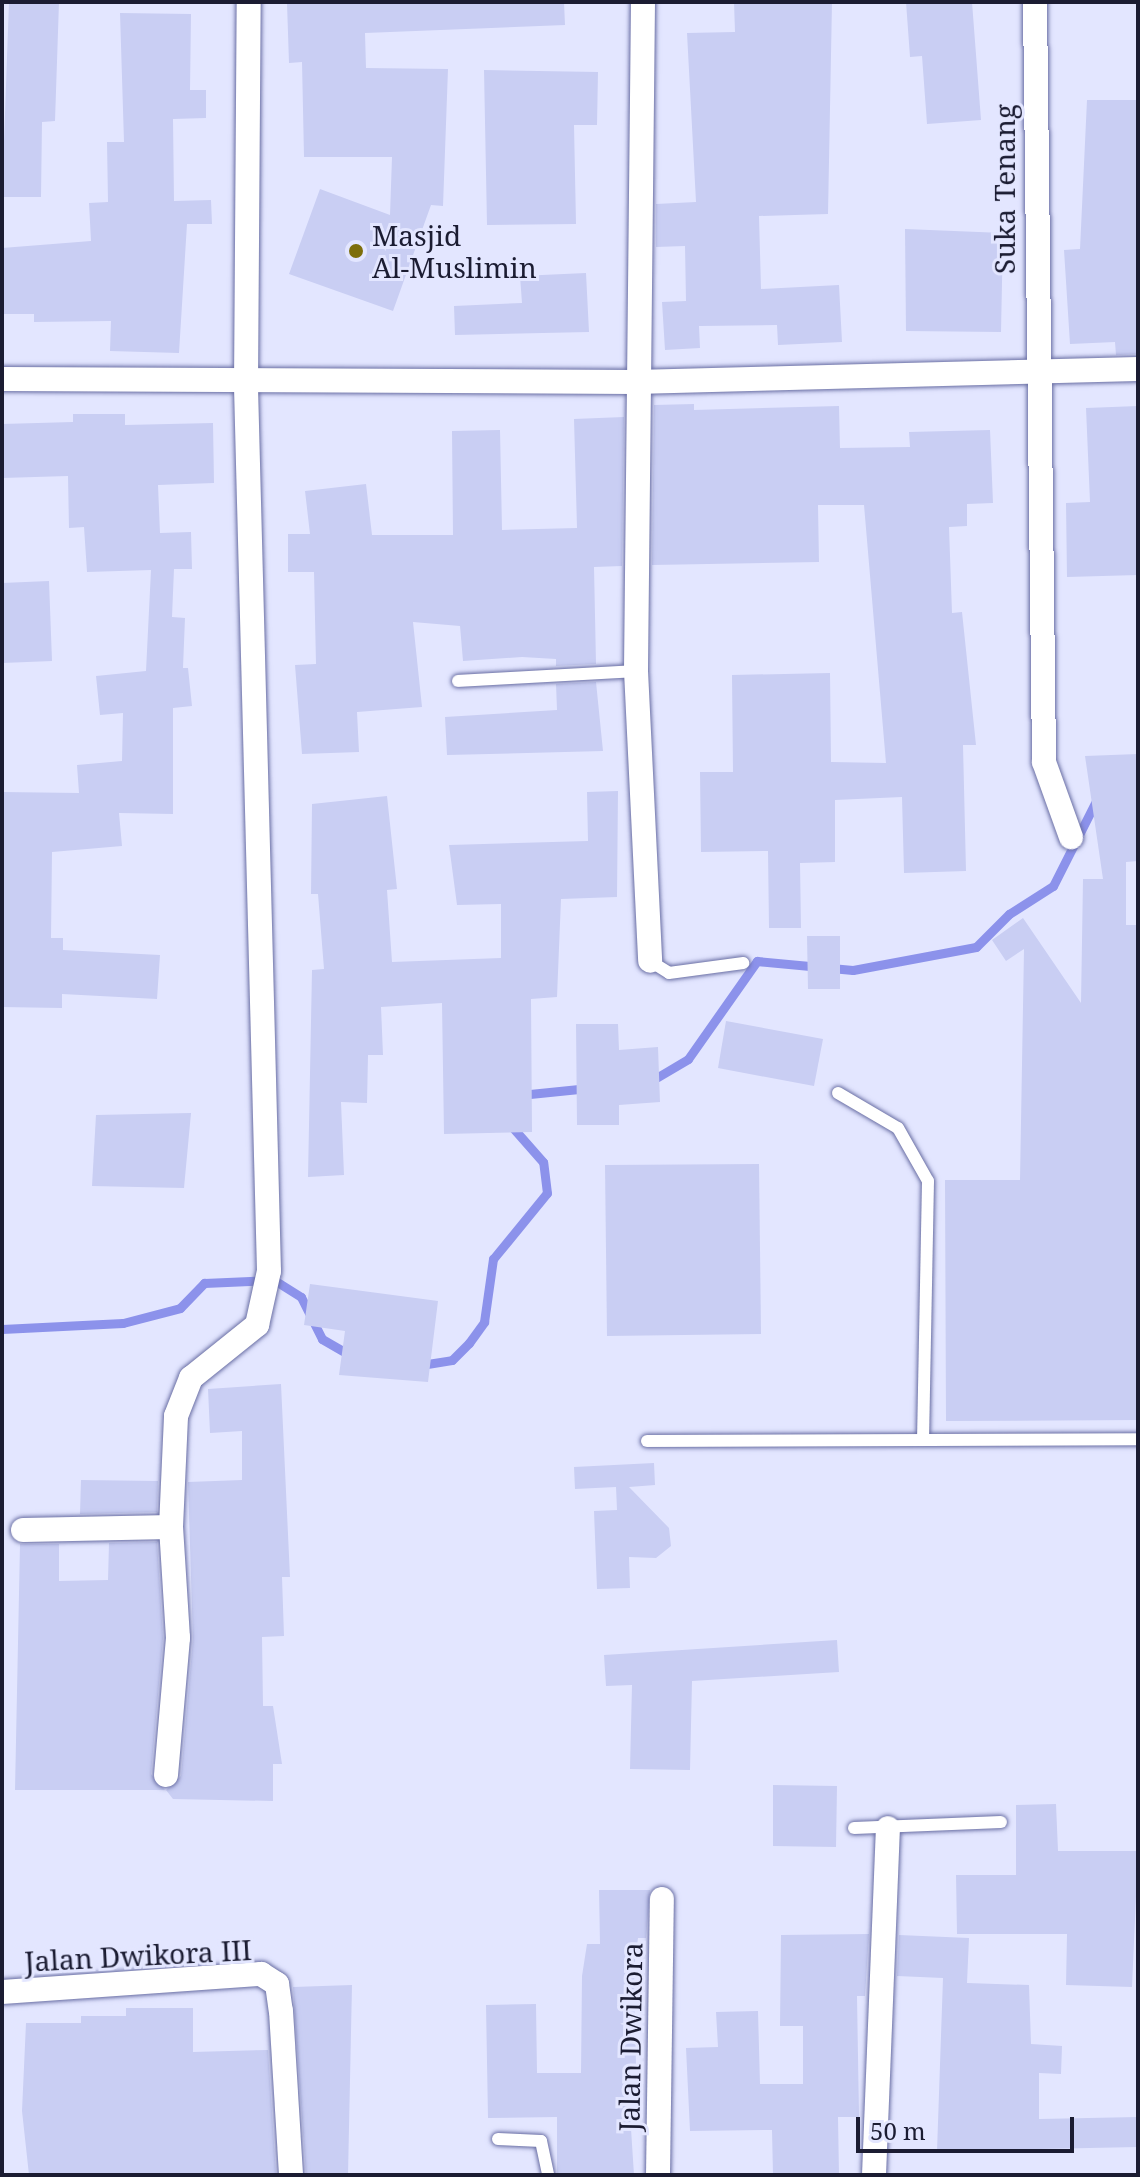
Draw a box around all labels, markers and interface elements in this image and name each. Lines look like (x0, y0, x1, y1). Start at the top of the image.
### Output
street label: Suka Tenang (987, 104, 1021, 274)
place label: Masjid Al-Muslimin (372, 218, 537, 284)
marker: Masjid Al-Muslimin (347, 242, 365, 260)
street label: Jalan Dwikora III (24, 1932, 252, 1978)
street label: Jalan Dwikora (612, 1942, 648, 2132)
scale bar (860, 2101, 1078, 2151)
text: 50 m (870, 2114, 926, 2147)

